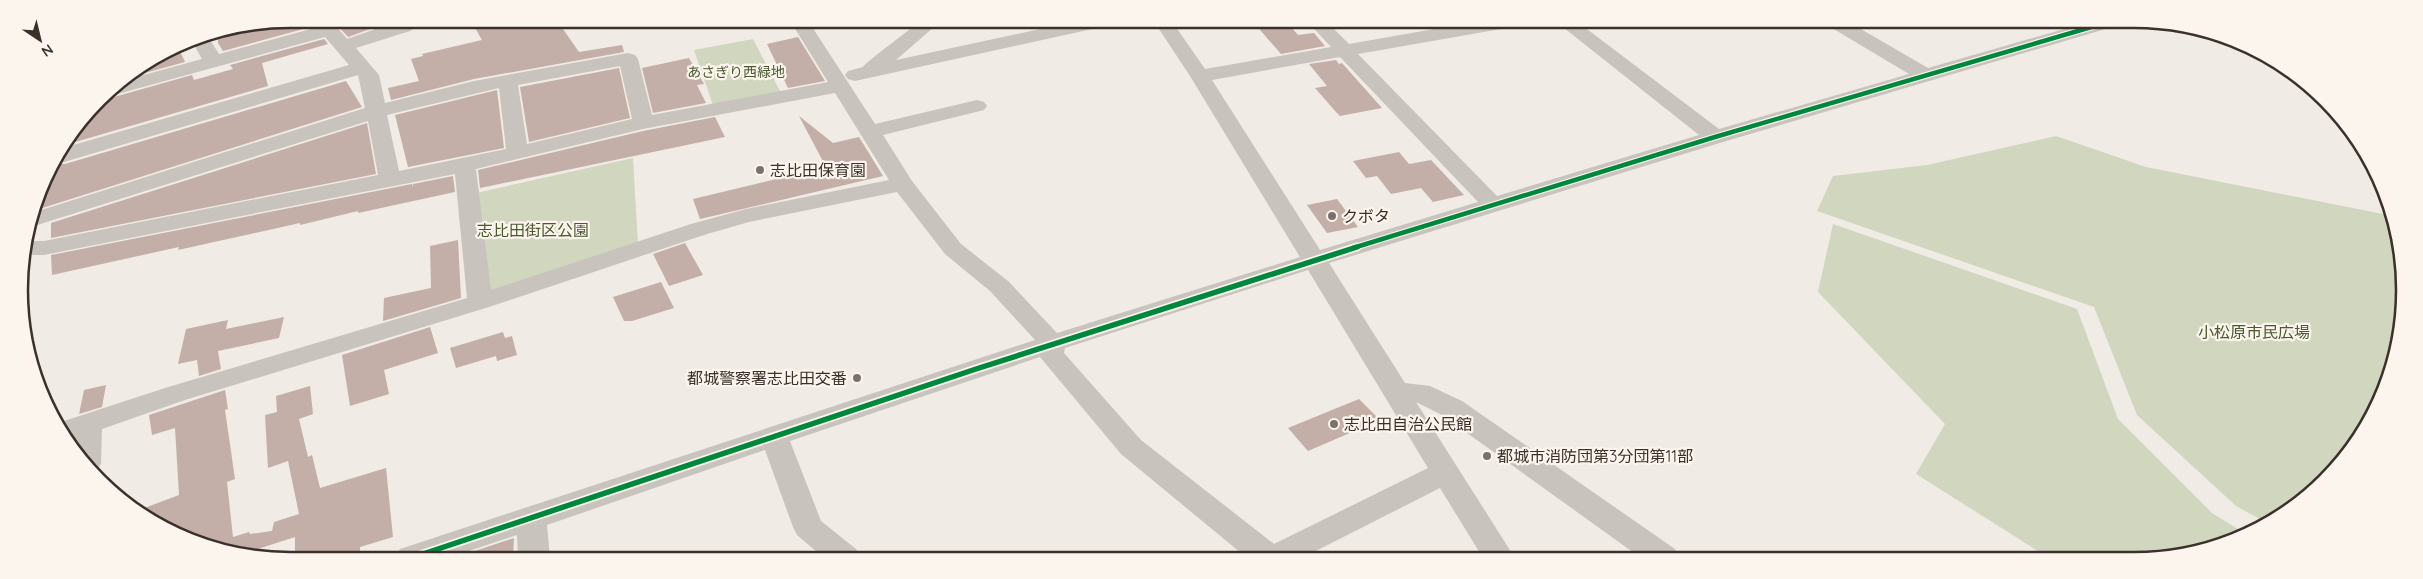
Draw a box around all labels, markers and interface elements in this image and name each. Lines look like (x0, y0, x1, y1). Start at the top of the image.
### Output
north arrow (15, 15, 65, 65)
text: N (38, 40, 57, 61)
park label: あさぎり西緑地 (687, 63, 785, 81)
place label: 志比田保育園 (770, 160, 866, 180)
marker: 志比田保育園 (754, 164, 766, 176)
place label: クボタ (1342, 206, 1390, 226)
marker: クボタ (1326, 210, 1338, 222)
park label: 志比田街区公園 (477, 220, 589, 240)
park label: 小松原市民広場 (2198, 322, 2310, 342)
place label: 都城警察署志比田交番 (687, 368, 847, 388)
marker: 都城警察署志比田交番 (851, 372, 863, 384)
place label: 志比田自治公民館 (1344, 414, 1472, 434)
marker: 志比田自治公民館 (1328, 418, 1340, 430)
place label: 都城市消防団第3分団第11部 (1497, 446, 1693, 466)
marker: 都城市消防団第3分団第11部 (1481, 450, 1493, 462)

